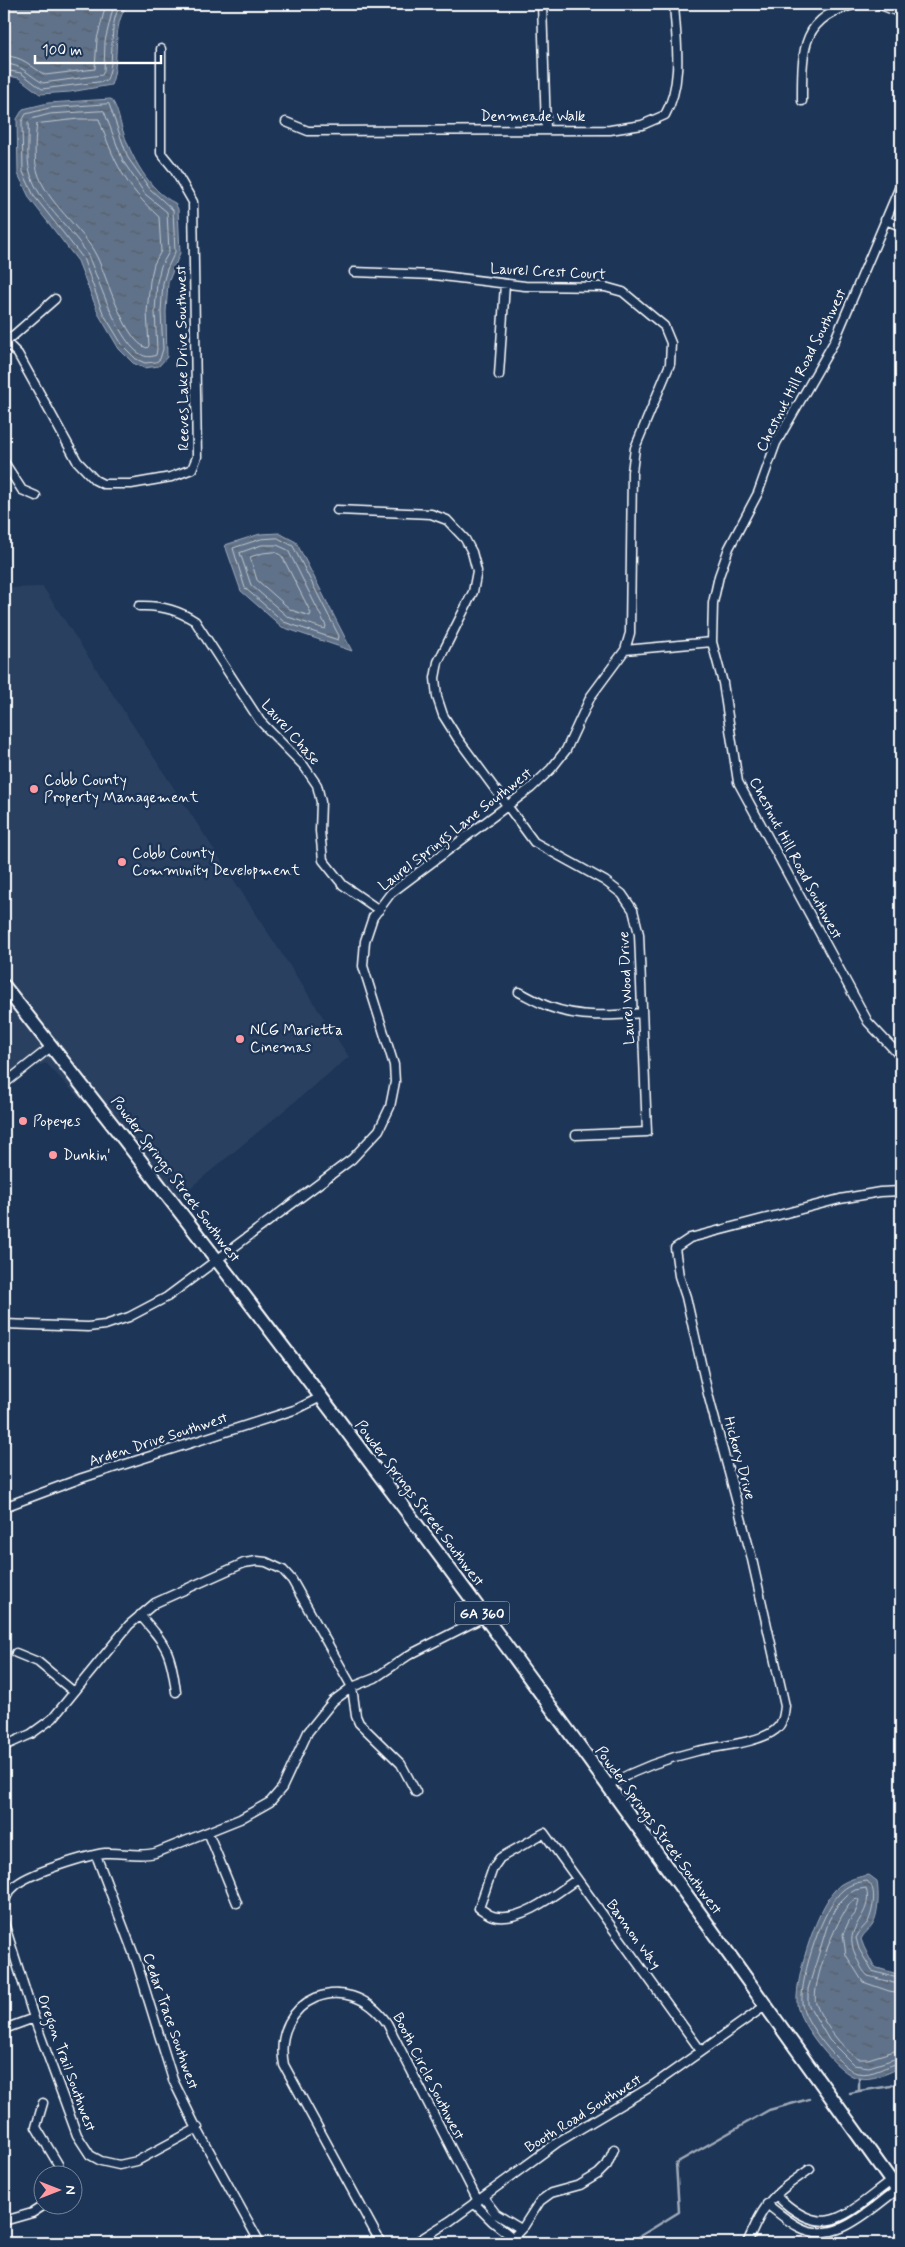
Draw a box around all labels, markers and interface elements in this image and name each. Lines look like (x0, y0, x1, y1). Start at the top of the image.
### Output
scale bar (35, 32, 161, 64)
text: 100 m (42, 41, 82, 61)
street label: Denmeade Walk (481, 107, 586, 127)
street label: Laurel Crest Court (490, 259, 606, 285)
street label: Reeves Lake Drive Southwest (171, 264, 195, 451)
street label: Chestnut Hill Road Southwest (752, 285, 852, 456)
street label: Laurel Chase (256, 696, 324, 770)
street label: Laurel Springs Lane Southwest (375, 763, 538, 897)
place label: Cobb County Property Management (44, 771, 199, 808)
street label: Chestnut Hill Road Southwest (744, 774, 847, 944)
marker: Cobb County Property Management (28, 783, 40, 795)
place label: Cobb County Community Development (132, 844, 300, 881)
marker: Cobb County Community Development (116, 856, 128, 868)
street label: Laurel Wood Drive (614, 930, 640, 1045)
place label: NCG Marietta Cinemas (250, 1021, 343, 1058)
marker: NCG Marietta Cinemas (234, 1033, 246, 1045)
street label: Powder Springs Street Southwest (105, 1092, 245, 1268)
place label: Popeyes (33, 1112, 81, 1132)
marker: Popeyes (17, 1115, 29, 1127)
place label: Dunkin' (63, 1146, 111, 1166)
marker: Dunkin' (47, 1149, 59, 1161)
street label: Arden Drive Southwest (86, 1408, 231, 1472)
street label: Hickory Drive (718, 1414, 760, 1502)
street label: Powder Springs Street Southwest (349, 1416, 489, 1592)
road number: GA 360 (454, 1602, 510, 1625)
street label: Powder Springs Street Southwest (589, 1742, 727, 1920)
street label: Bannon Way (601, 1896, 665, 1974)
street label: Cedar Trace Southwest (137, 1950, 203, 2093)
street label: Oregon Trail Southwest (31, 1992, 100, 2136)
street label: Booth Circle Southwest (387, 2009, 469, 2144)
street label: Booth Road Southwest (521, 2069, 646, 2158)
north arrow (32, 2164, 82, 2214)
text: N (61, 2185, 79, 2195)

